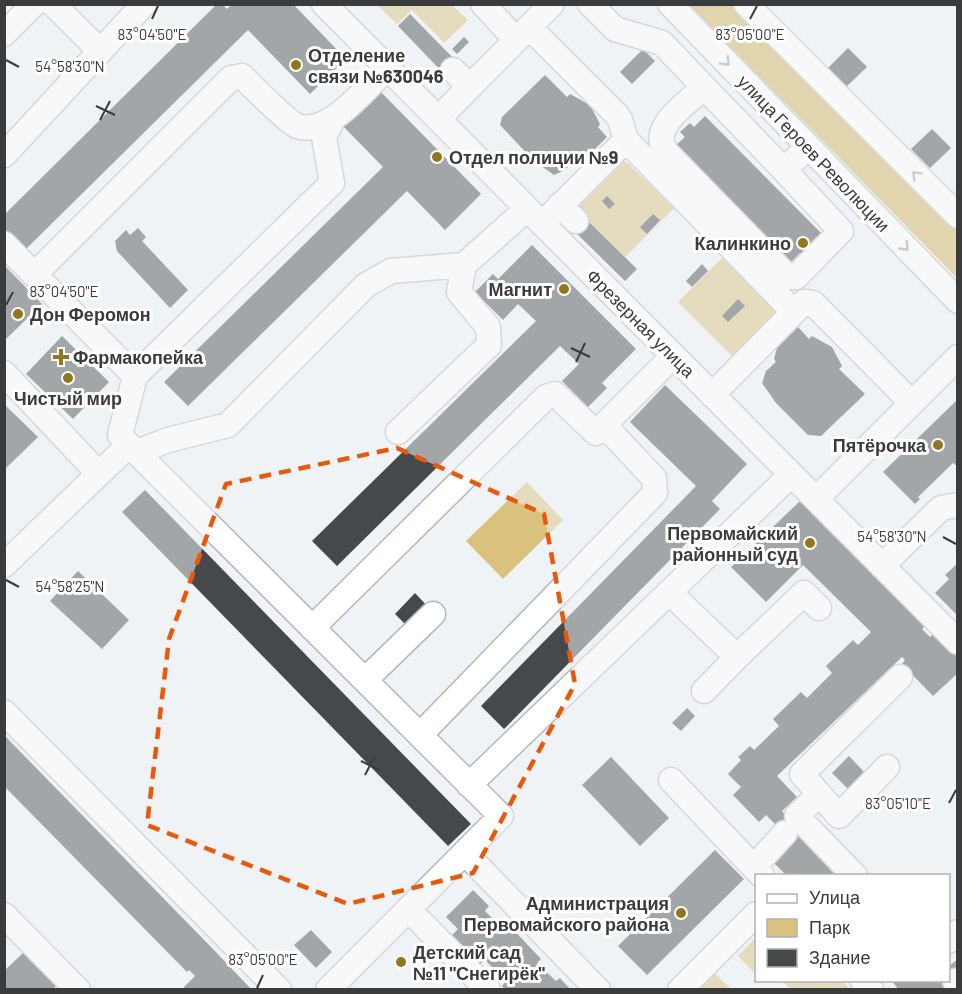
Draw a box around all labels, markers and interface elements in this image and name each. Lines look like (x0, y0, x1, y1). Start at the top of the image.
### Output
text: 83°04'50"E (118, 25, 186, 43)
text: 83°05'00"E (715, 25, 785, 43)
place label: Отделение связи №630046 (308, 44, 444, 87)
one-way arrow (718, 54, 729, 65)
text: 54°58'30"N (35, 57, 105, 75)
marker: Отделение связи №630046 (289, 58, 303, 72)
street label: улица Героев Революции (733, 70, 895, 236)
place label: Отдел полиции №9 (449, 146, 618, 168)
marker: Отдел полиции №9 (430, 150, 444, 164)
one-way arrow (913, 171, 924, 182)
place label: Калинкино (694, 232, 791, 254)
marker: Калинкино (796, 236, 810, 250)
one-way arrow (898, 239, 909, 250)
street label: Фрезерная улица (582, 264, 700, 382)
place label: Магнит (489, 278, 552, 300)
text: 83°04'50"E (30, 282, 98, 300)
marker: Магнит (557, 282, 571, 296)
place label: Дон Феромон (30, 303, 151, 325)
marker: Дон Феромон (11, 307, 25, 321)
place label: Фармакопейка (73, 346, 204, 368)
marker: Фармакопейка (54, 350, 68, 364)
marker: Чистый мир (61, 371, 75, 385)
place label: Чистый мир (14, 387, 122, 409)
place label: Пятёрочка (833, 434, 927, 456)
marker: Пятёрочка (931, 438, 945, 452)
place label: Первомайский районный суд (667, 522, 799, 565)
text: 54°58'30"N (857, 527, 927, 545)
marker: Первомайский районный суд (803, 536, 817, 550)
text: 54°58'25"N (35, 577, 105, 595)
text: 83°05'10"E (865, 794, 931, 812)
legend (755, 874, 950, 982)
text: Улица (809, 886, 861, 908)
place label: Администрация Первомайского района (464, 892, 670, 935)
marker: Администрация Первомайского района (674, 906, 688, 920)
text: Парк (809, 916, 850, 938)
place label: Детский сад №11 "Снегирёк" (413, 941, 545, 984)
text: Здание (809, 946, 870, 968)
text: 83°05'00"E (228, 950, 298, 968)
marker: Детский сад №11 "Снегирёк" (394, 955, 408, 969)

